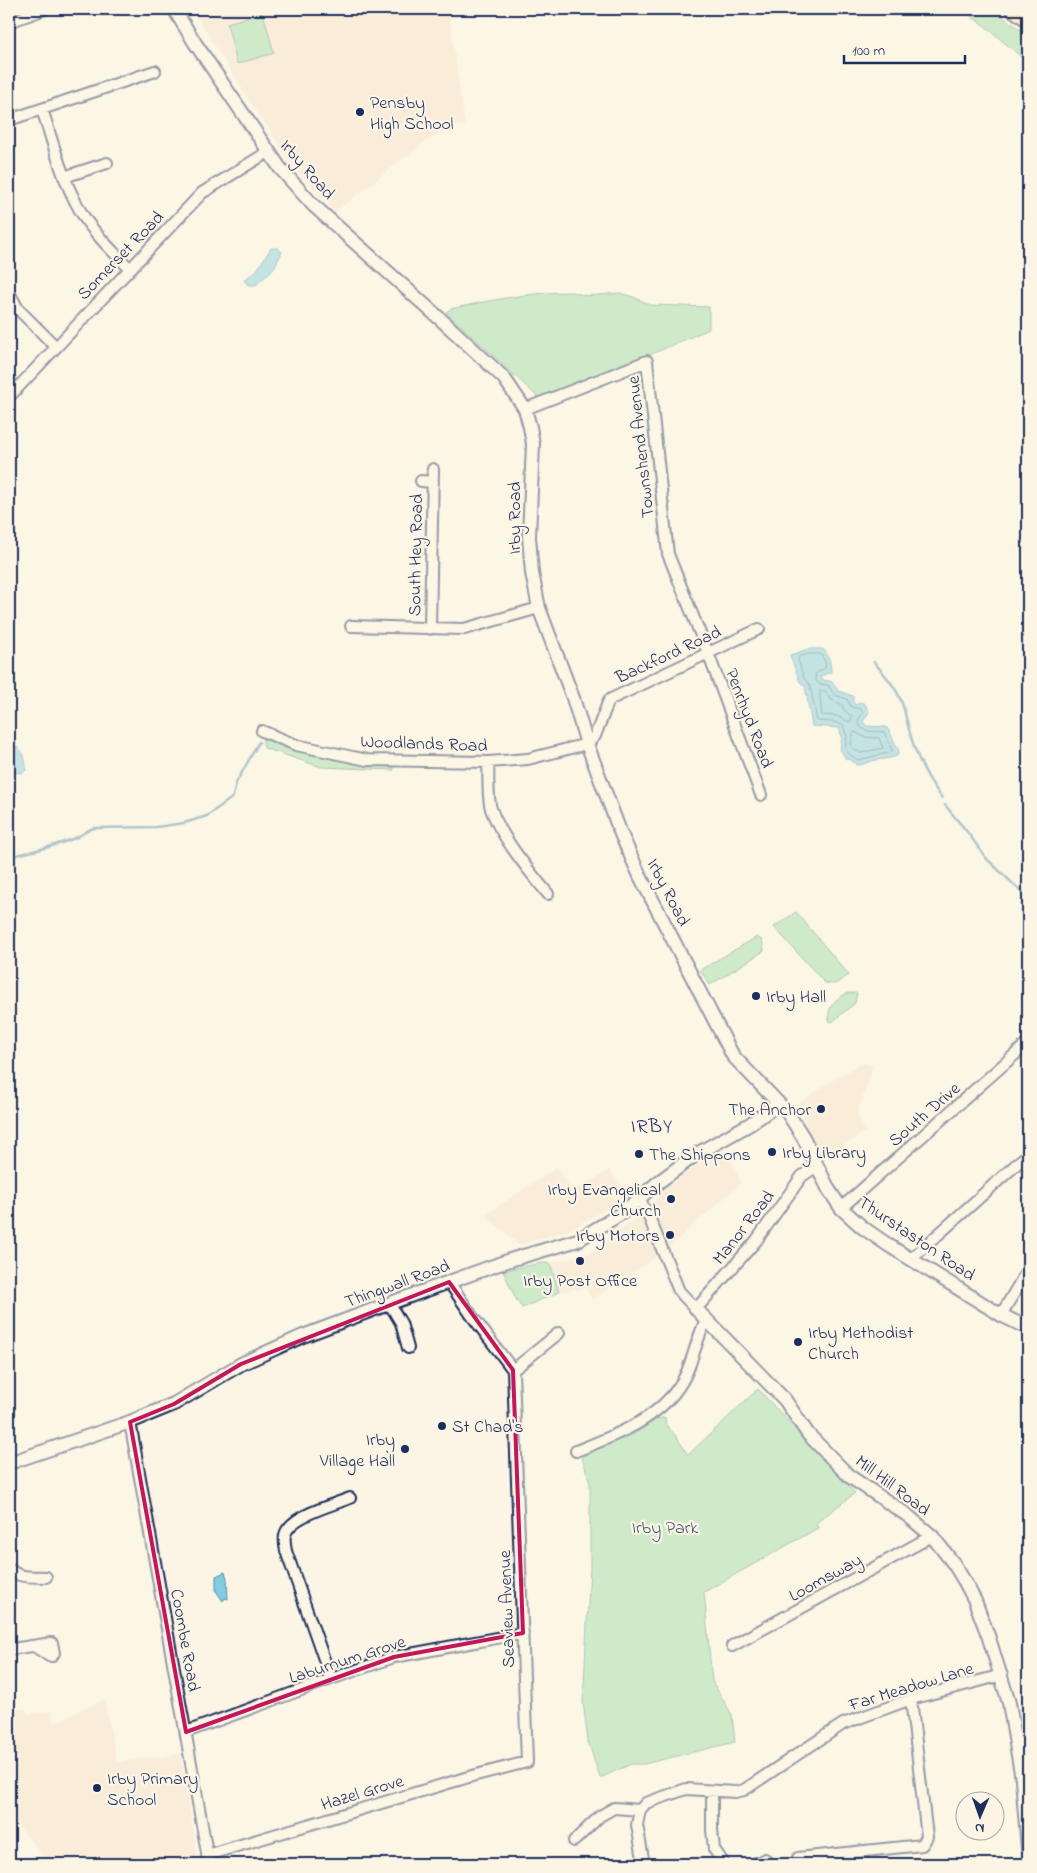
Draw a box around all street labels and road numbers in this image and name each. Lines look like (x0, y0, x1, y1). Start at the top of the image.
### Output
street label: Irby Road (273, 134, 340, 206)
street label: Somerset Road (72, 206, 171, 307)
street label: Townshend Avenue (622, 374, 662, 519)
street label: Irby Road (503, 482, 529, 554)
street label: South Hey Road (403, 494, 431, 616)
street label: Backford Road (611, 620, 726, 692)
street label: Penrhyd Road (717, 665, 779, 772)
street label: Woodlands Road (360, 730, 488, 760)
street label: Irby Road (639, 854, 695, 931)
street label: South Drive (884, 1076, 968, 1154)
street label: Manor Road (707, 1186, 782, 1271)
street label: Thurstaston Road (852, 1191, 980, 1289)
street label: Thingwall Road (341, 1254, 454, 1317)
street label: Mill Hill Road (849, 1450, 935, 1523)
street label: Loomsway (785, 1548, 867, 1610)
street label: Seaview Avenue (493, 1549, 523, 1668)
street label: Coombe Road (162, 1587, 206, 1694)
street label: Laburnum Grove (286, 1630, 410, 1692)
street label: Far Meadow Lane (845, 1656, 978, 1720)
street label: Hazel Grove (318, 1769, 408, 1819)

